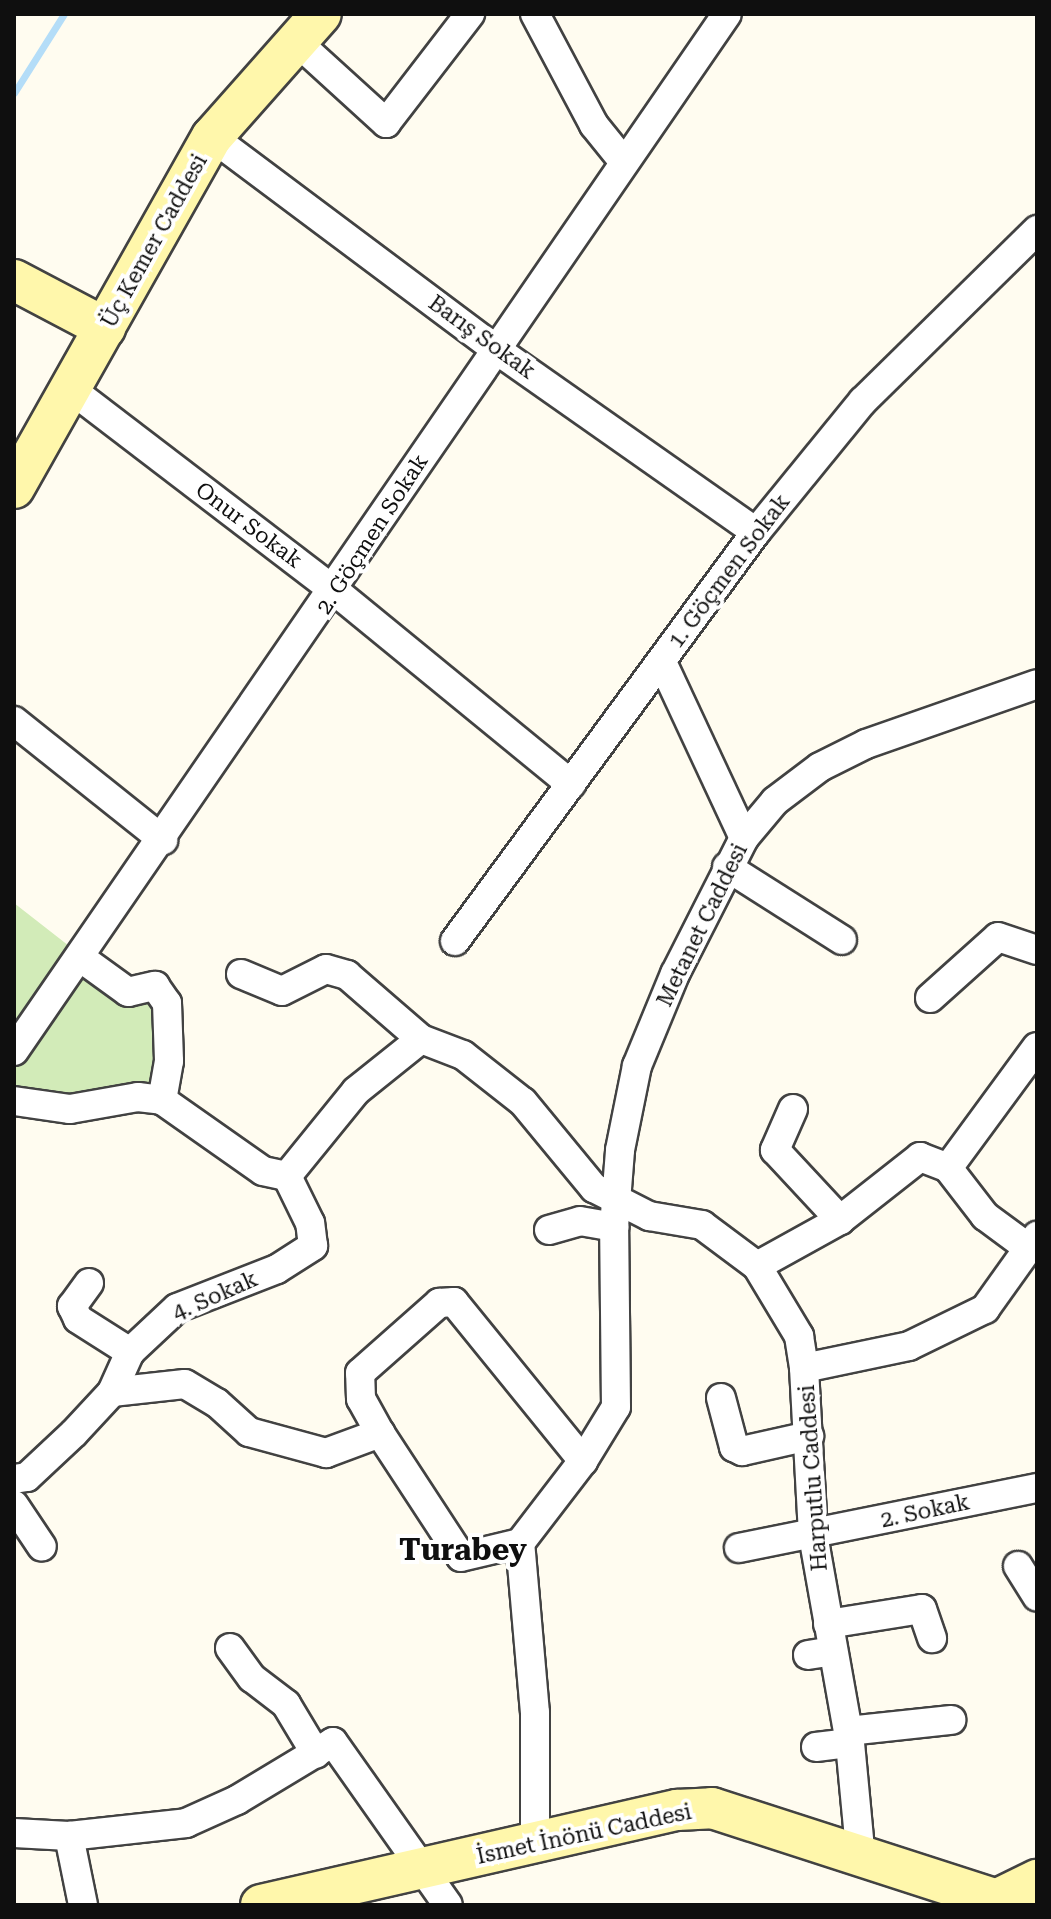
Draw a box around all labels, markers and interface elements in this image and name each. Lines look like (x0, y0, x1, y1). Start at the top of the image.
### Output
street label: Üç Kemer Caddesi (95, 150, 213, 332)
street label: Barış Sokak (424, 289, 540, 385)
street label: 2. Göçmen Sokak (310, 449, 434, 619)
street label: Onur Sokak (191, 476, 307, 574)
street label: 1. Göçmen Sokak (663, 489, 795, 653)
street label: Metanet Caddesi (651, 839, 753, 1011)
street label: 4. Sokak (168, 1266, 262, 1326)
street label: Harputlu Caddesi (793, 1384, 833, 1572)
street label: 2. Sokak (878, 1489, 972, 1533)
district label: Turabey (399, 1532, 527, 1568)
street label: İsmet İnönü Caddesi (474, 1798, 694, 1870)

